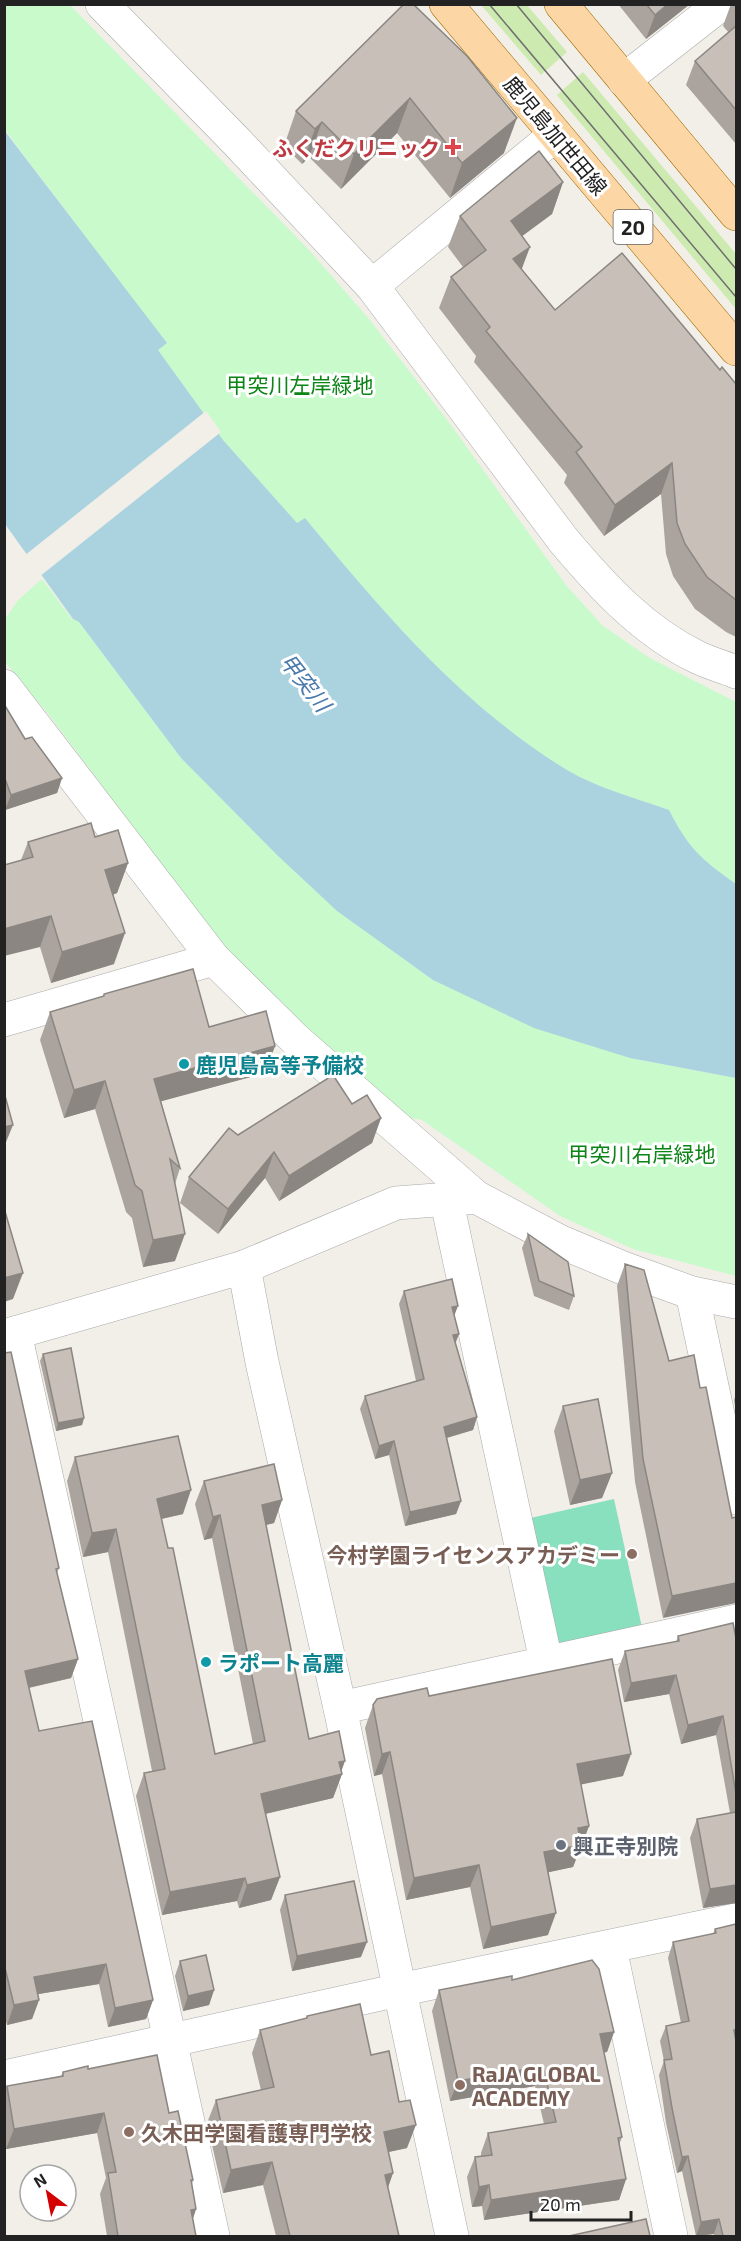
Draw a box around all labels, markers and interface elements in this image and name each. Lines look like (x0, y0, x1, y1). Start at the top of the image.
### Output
street label: 鹿児島加世田線 (499, 71, 613, 199)
place label: ふくだクリニック (272, 135, 440, 160)
marker: ふくだクリニック (444, 138, 462, 156)
road number: 20 (614, 210, 652, 244)
park label: 甲突川左岸緑地 (227, 372, 374, 397)
water label: 甲突川 (275, 648, 338, 718)
place label: 鹿児島高等予備校 (196, 1052, 364, 1077)
marker: 鹿児島高等予備校 (177, 1057, 191, 1071)
park label: 甲突川右岸緑地 (569, 1141, 716, 1166)
place label: 今村学園ライセンスアカデミー (326, 1542, 620, 1567)
marker: 今村学園ライセンスアカデミー (625, 1547, 639, 1561)
place label: ラポート高麗 (218, 1650, 344, 1675)
marker: ラポート高麗 (199, 1655, 213, 1669)
place label: 興正寺別院 (573, 1833, 678, 1858)
marker: 興正寺別院 (554, 1838, 568, 1852)
place label: RaJA GLOBAL ACADEMY (472, 2061, 601, 2110)
marker: RaJA GLOBAL ACADEMY (453, 2078, 467, 2092)
place label: 久木田学園看護専門学校 (141, 2120, 372, 2145)
marker: 久木田学園看護専門学校 (122, 2125, 136, 2139)
north arrow (18, 2163, 78, 2223)
text: N (30, 2169, 50, 2191)
scale bar (531, 2184, 632, 2222)
text: 20 m (540, 2193, 581, 2215)

